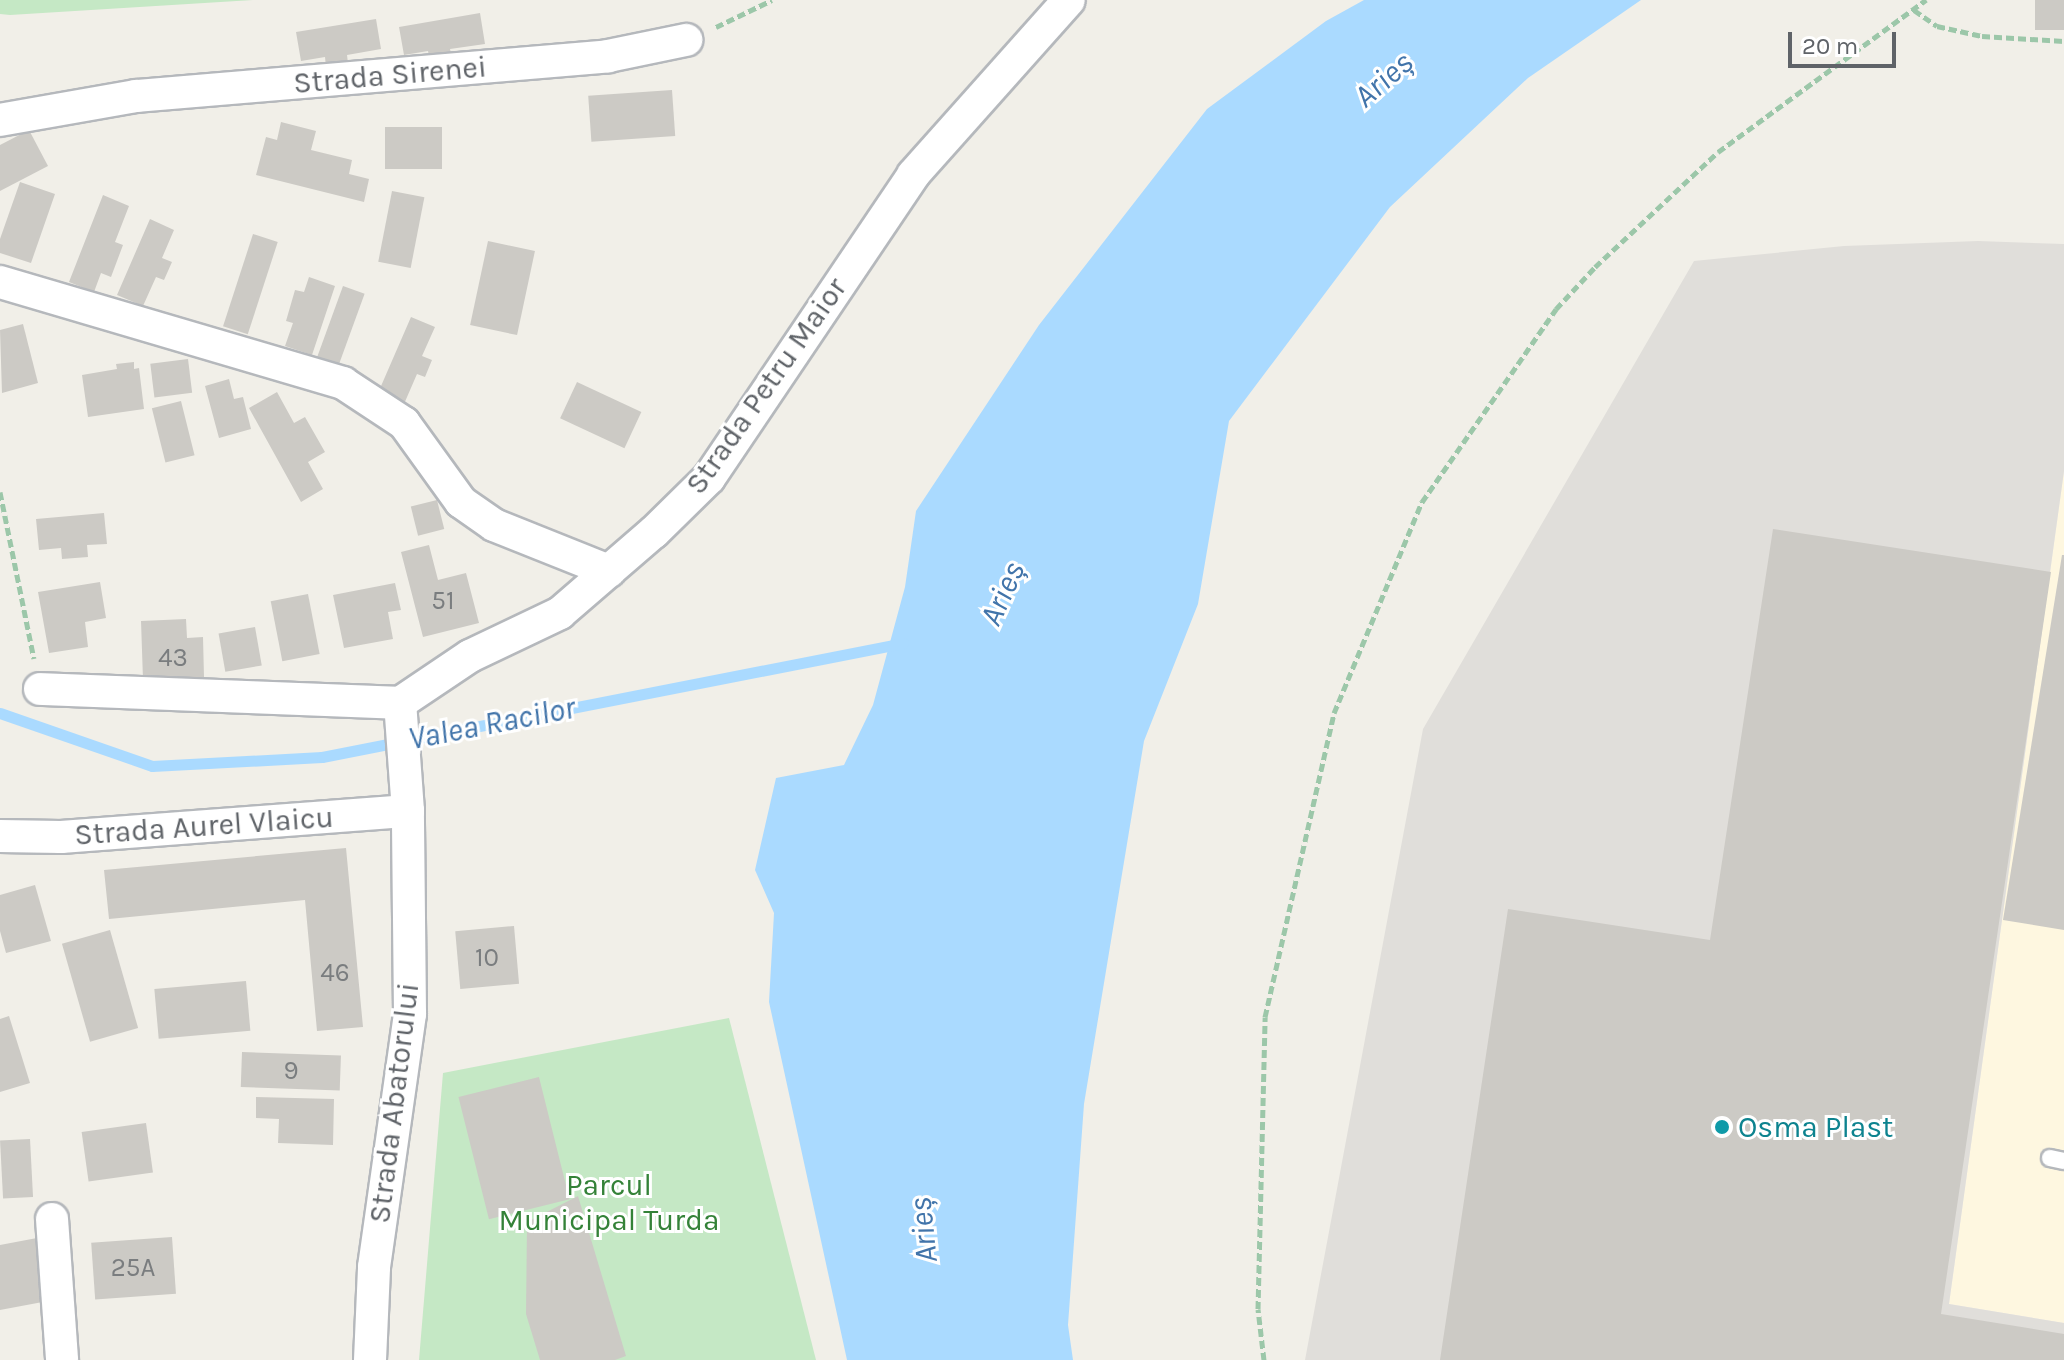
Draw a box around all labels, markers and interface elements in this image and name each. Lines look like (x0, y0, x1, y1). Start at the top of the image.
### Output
scale bar (1792, 16, 1900, 66)
text: 20 m (1802, 32, 1858, 60)
water label: Arieș (1346, 44, 1422, 116)
street label: Strada Sirenei (292, 49, 488, 101)
street label: Strada Petru Maior (678, 271, 854, 501)
water label: Arieș (972, 556, 1034, 632)
house number: 51 (431, 585, 455, 617)
house number: 43 (158, 642, 188, 674)
water label: Valea Racilor (405, 689, 579, 759)
street label: Strada Aurel Vlaicu (73, 799, 335, 853)
house number: 10 (475, 942, 499, 974)
house number: 46 (320, 957, 350, 989)
street label: Strada Abatorului (361, 981, 427, 1225)
house number: 9 (283, 1055, 299, 1087)
place label: Osma Plast (1738, 1109, 1893, 1145)
marker: Osma Plast (1713, 1118, 1731, 1136)
park label: Parcul Municipal Turda (499, 1167, 719, 1238)
water label: Arieș (901, 1195, 947, 1265)
house number: 25A (111, 1252, 155, 1284)

